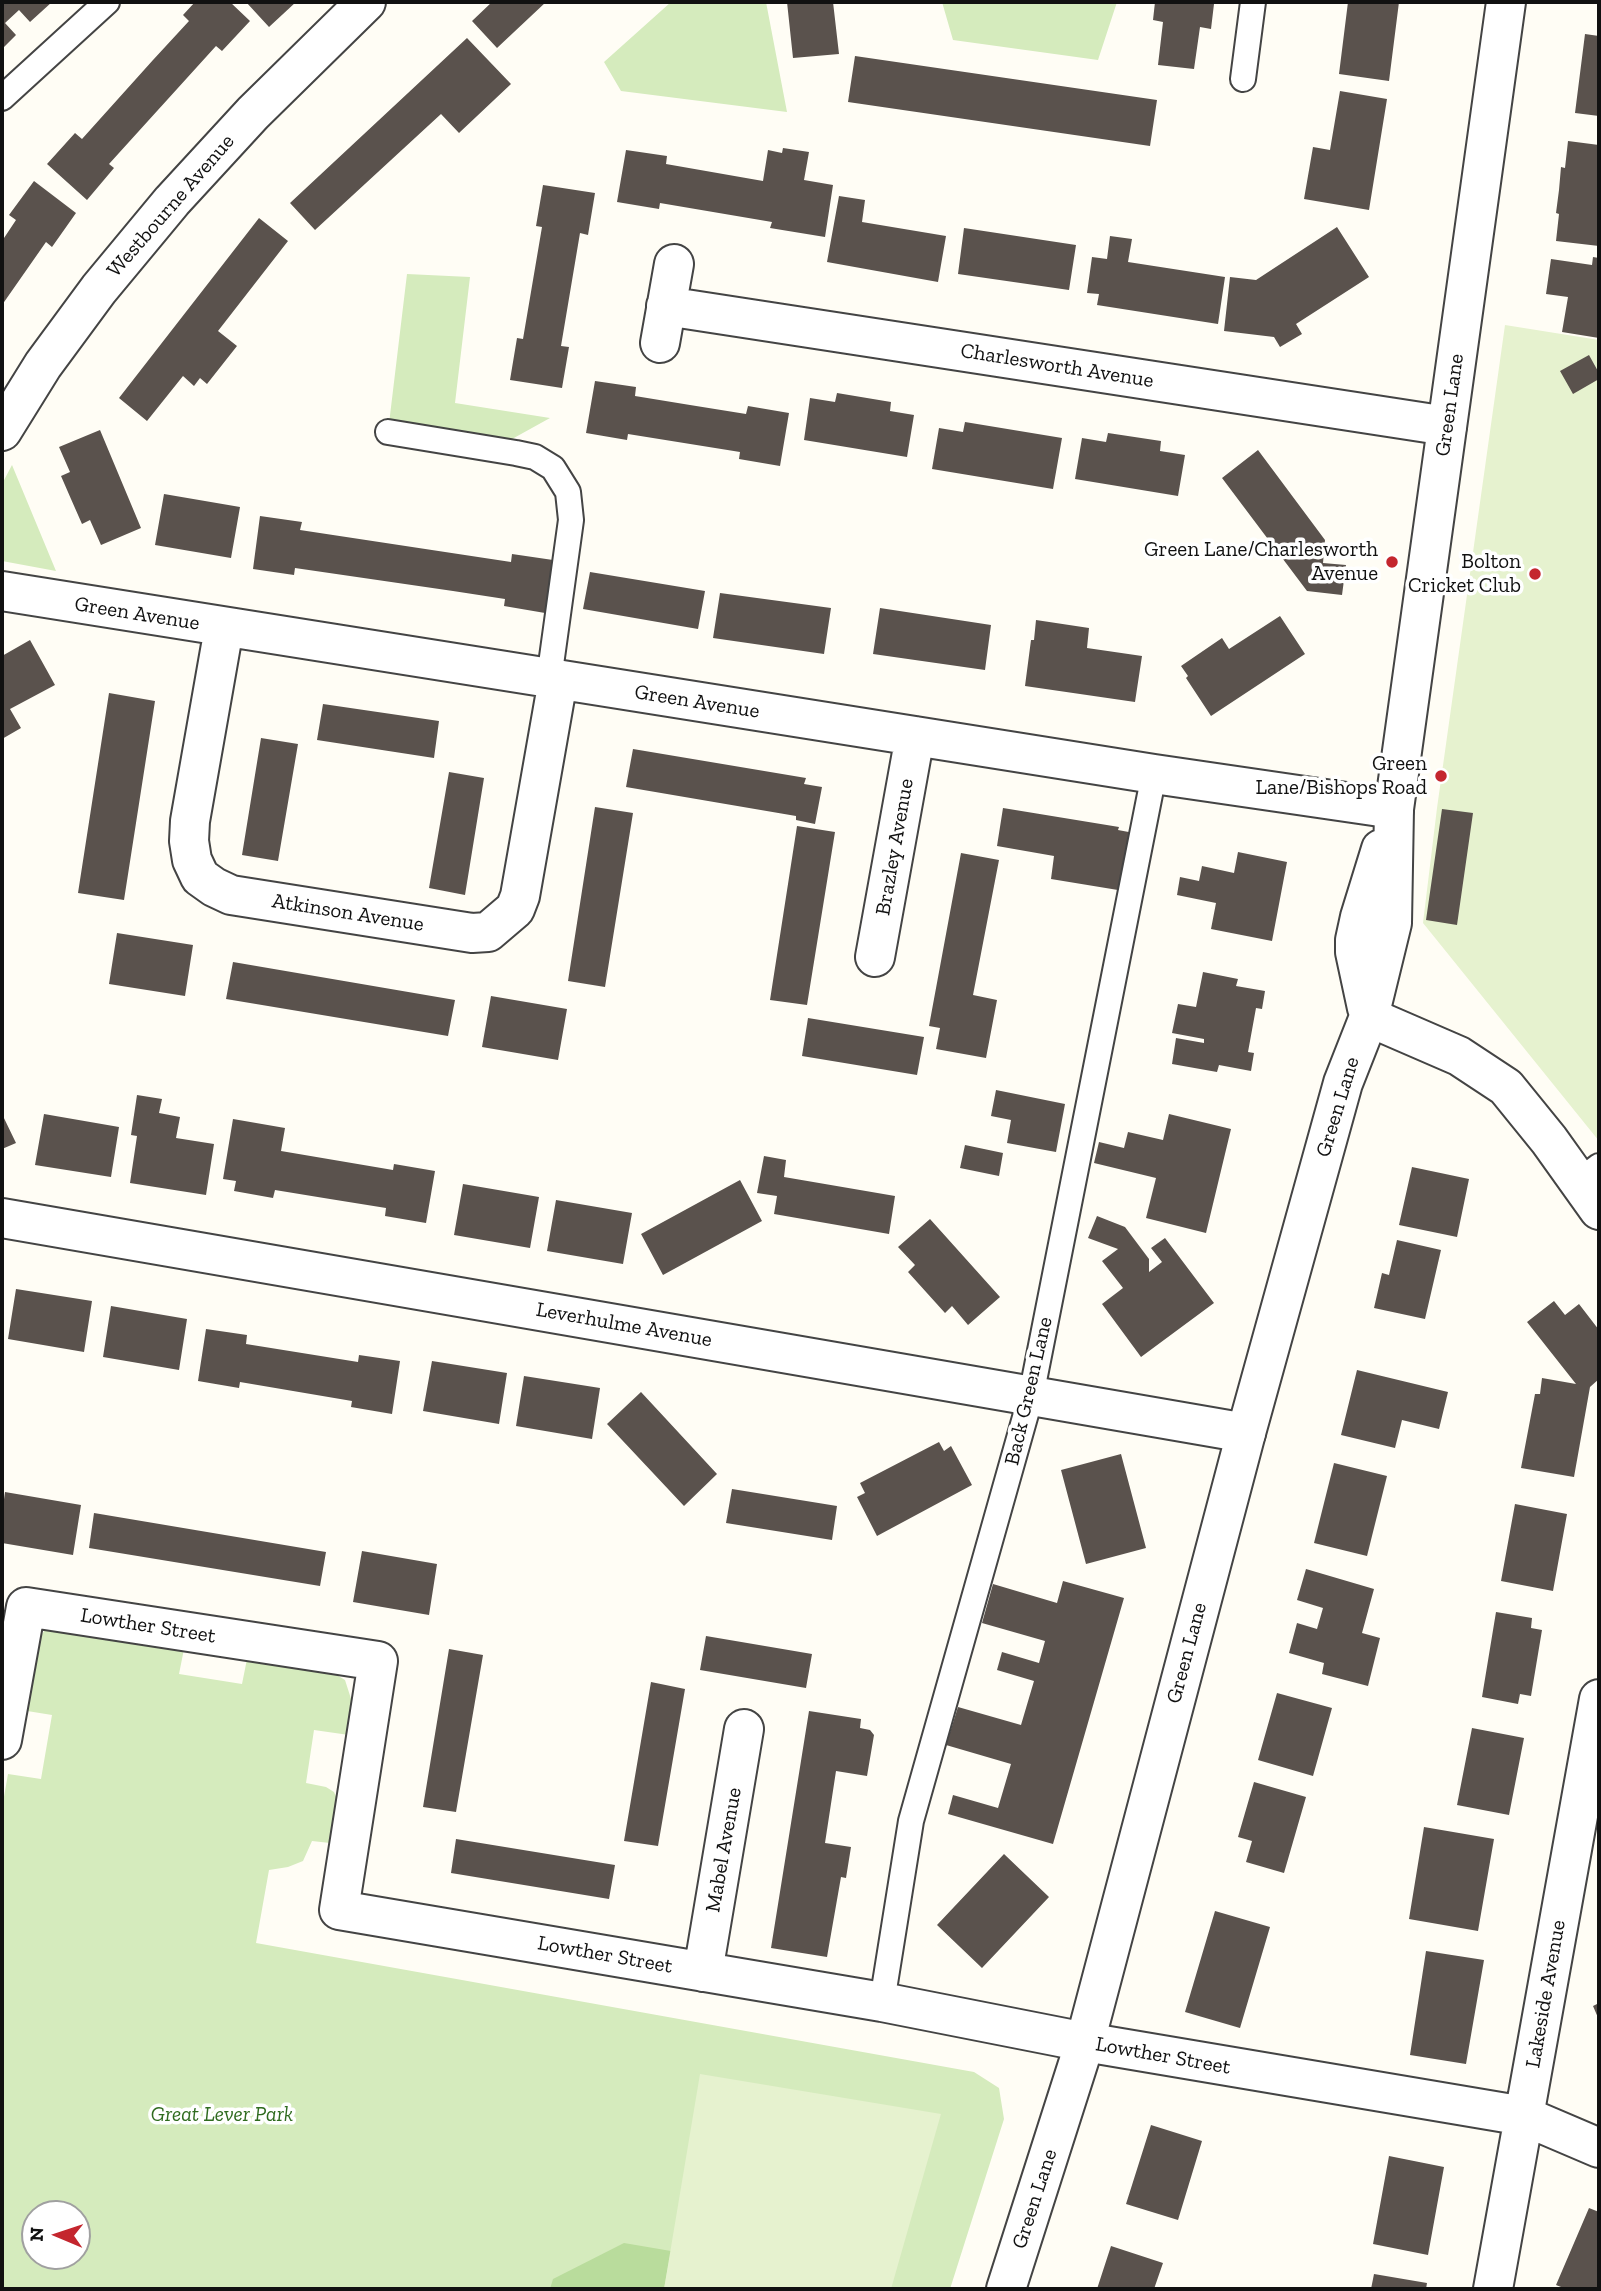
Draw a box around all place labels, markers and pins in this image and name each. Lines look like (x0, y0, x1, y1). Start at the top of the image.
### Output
place label: Green Lane/Charlesworth Avenue (1144, 537, 1378, 587)
place label: Bolton Cricket Club (1408, 549, 1521, 599)
marker: Green Lane/Charlesworth Avenue (1384, 554, 1400, 570)
marker: Bolton Cricket Club (1527, 566, 1543, 582)
place label: Green Lane/Bishops Road (1255, 751, 1427, 801)
marker: Green Lane/Bishops Road (1433, 768, 1449, 784)

